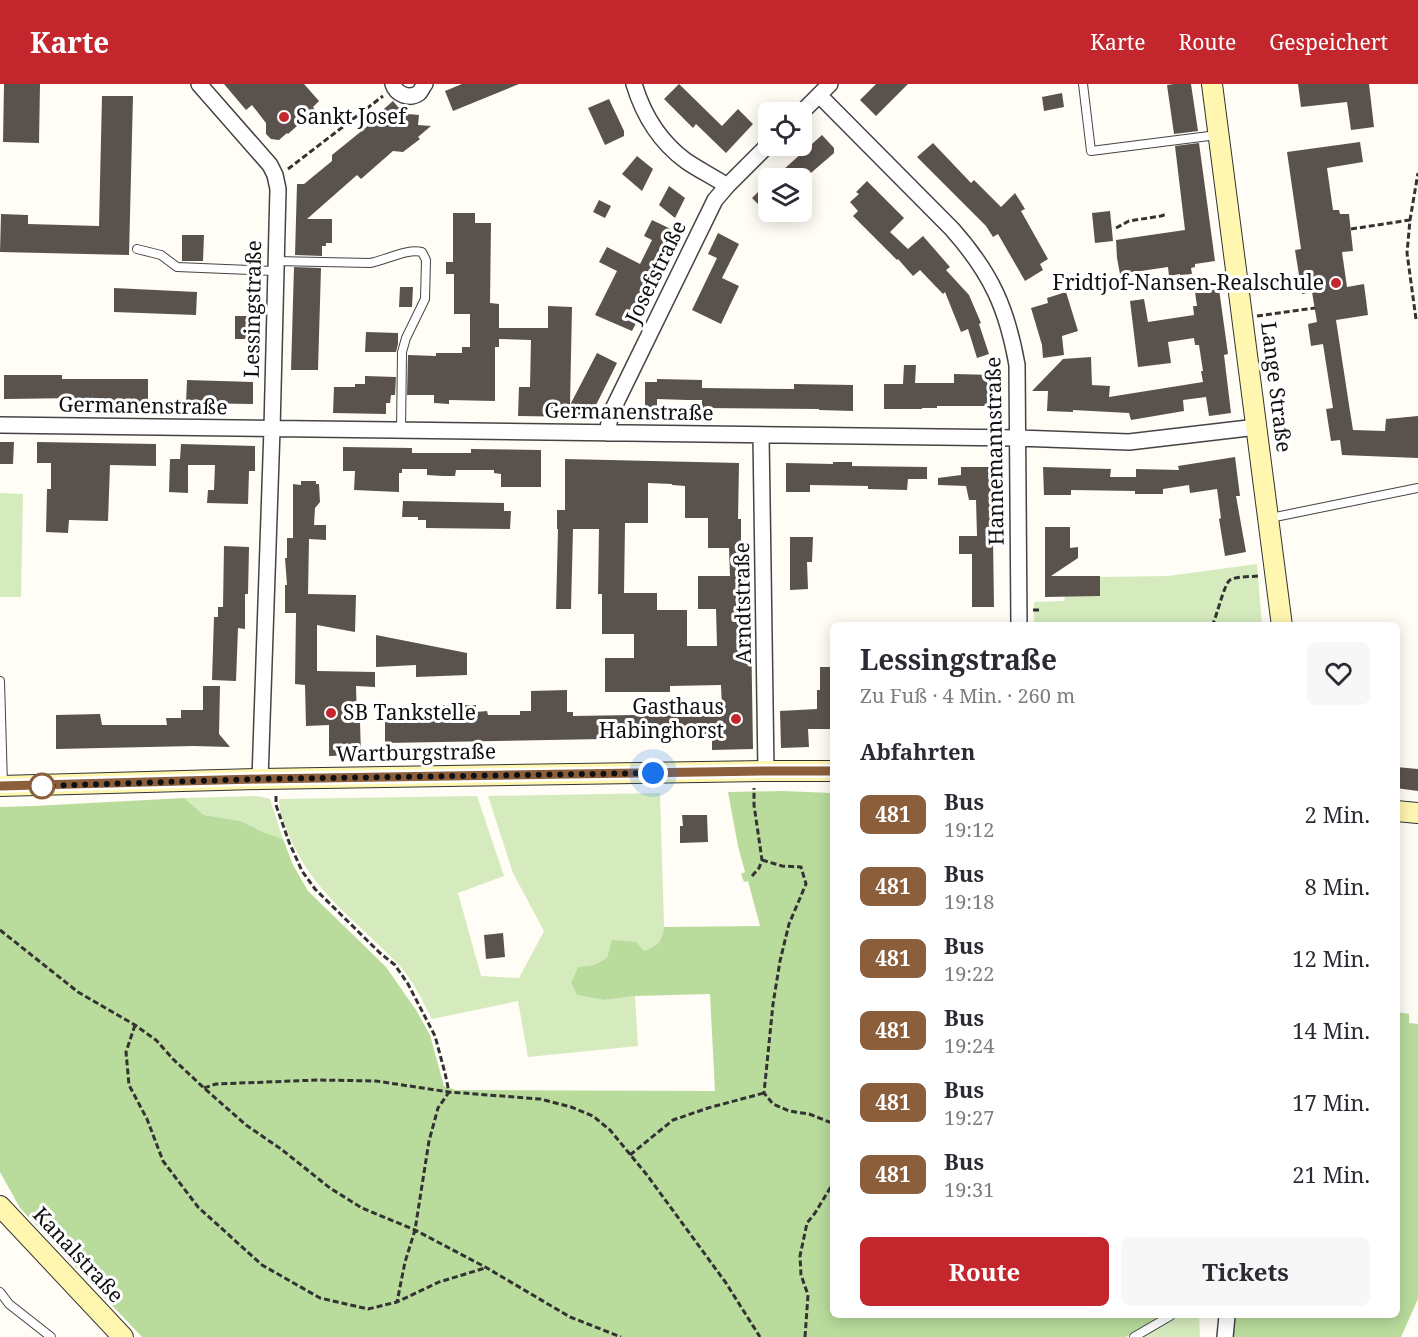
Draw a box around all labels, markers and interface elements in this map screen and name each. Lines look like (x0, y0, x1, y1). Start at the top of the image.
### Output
text: Karte (30, 23, 109, 61)
text: Karte (1090, 28, 1145, 56)
text: Route (1178, 28, 1236, 56)
text: Gespeichert (1269, 28, 1388, 56)
place label: Sankt Josef (296, 102, 408, 130)
map controls (758, 102, 812, 222)
button: locate (758, 102, 812, 156)
marker: Sankt Josef (277, 110, 291, 124)
button: layers (758, 168, 812, 222)
street label: Josefstraße (618, 216, 692, 329)
street label: Lessingstraße (237, 240, 267, 378)
place label: Fridtjof-Nansen-Realschule (1052, 268, 1324, 296)
marker: Fridtjof-Nansen-Realschule (1329, 276, 1343, 290)
street label: Lange Straße (1255, 320, 1299, 454)
street label: Hannemannstraße (978, 357, 1010, 546)
street label: Germanenstraße (58, 390, 228, 420)
street label: Germanenstraße (544, 396, 714, 426)
street label: Arndtstraße (727, 542, 757, 664)
text: Lessingstraße (860, 640, 1057, 678)
button: heart (1307, 642, 1370, 705)
text: Zu Fuß · 4 Min. · 260 m (860, 682, 1075, 709)
place label: Gasthaus Habinghorst (599, 692, 724, 744)
place label: SB Tankstelle (343, 698, 476, 726)
marker: SB Tankstelle (324, 706, 338, 720)
marker: Gasthaus Habinghorst (729, 712, 743, 726)
text: Abfahrten (860, 736, 975, 766)
street label: Wartburgstraße (336, 737, 496, 767)
your location (638, 758, 668, 788)
unlabelled marker (29, 773, 55, 799)
text: Bus (944, 786, 984, 816)
text: 2 Min. (1305, 799, 1370, 829)
text: 481 (875, 800, 911, 828)
text: 19:12 (944, 816, 994, 843)
text: Bus (944, 858, 984, 888)
text: 8 Min. (1305, 871, 1370, 901)
text: 481 (875, 872, 911, 900)
text: 19:18 (944, 888, 994, 915)
text: Bus (944, 930, 984, 960)
text: 12 Min. (1292, 943, 1370, 973)
text: 481 (875, 944, 911, 972)
text: 19:22 (944, 960, 994, 987)
text: Bus (944, 1002, 984, 1032)
text: 14 Min. (1292, 1015, 1370, 1045)
text: 481 (875, 1016, 911, 1044)
text: 19:24 (944, 1032, 994, 1059)
text: Bus (944, 1074, 984, 1104)
text: 17 Min. (1292, 1087, 1370, 1117)
text: 481 (875, 1088, 911, 1116)
text: 19:27 (944, 1104, 994, 1131)
text: Bus (944, 1146, 984, 1176)
text: 21 Min. (1292, 1159, 1370, 1189)
text: 481 (875, 1160, 911, 1188)
text: 19:31 (944, 1176, 994, 1203)
street label: Kanalstraße (27, 1200, 130, 1308)
button: Route (860, 1237, 1109, 1306)
button: Tickets (1121, 1237, 1370, 1306)

